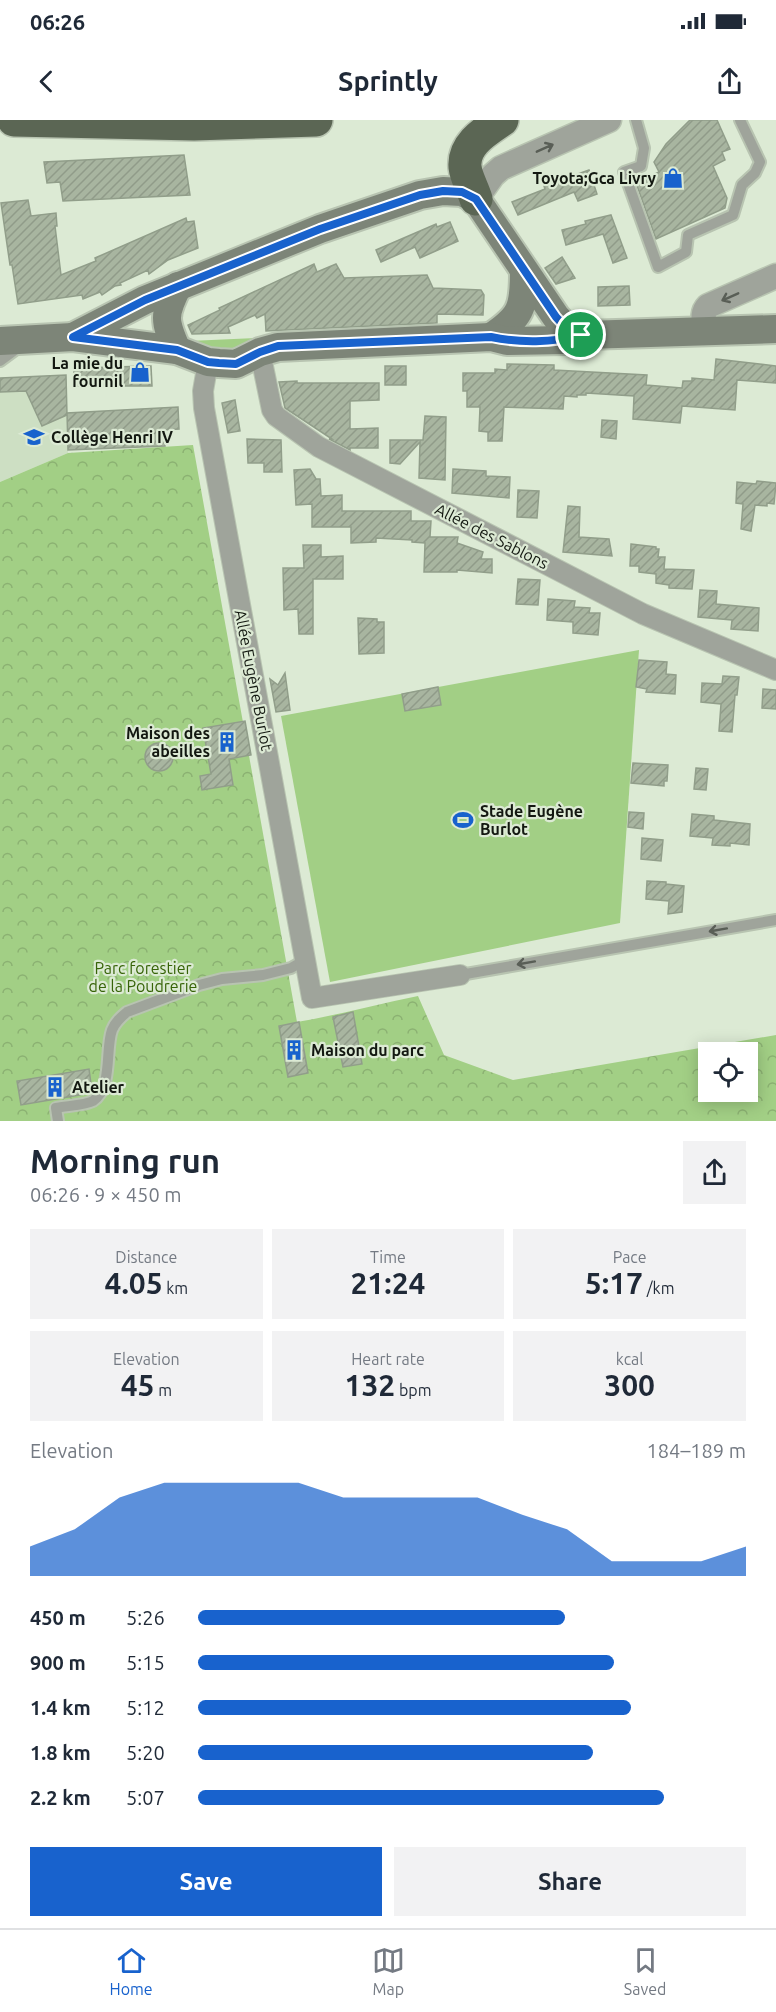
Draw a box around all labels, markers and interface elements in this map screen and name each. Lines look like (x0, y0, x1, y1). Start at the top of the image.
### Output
text: 06:26 (30, 9, 85, 34)
icon: back (30, 65, 63, 98)
icon: share (713, 65, 746, 98)
text: Sprintly (338, 66, 438, 96)
one-way arrow (535, 142, 553, 154)
shop icon: Toyota;Gca Livry (661, 166, 685, 190)
place label: Toyota;Gca Livry (533, 169, 656, 187)
one-way arrow (721, 291, 739, 303)
pin (555, 309, 606, 360)
icon: arrive (564, 318, 597, 351)
place label: La mie du fournil (51, 354, 123, 390)
shop icon: La mie du fournil (128, 360, 152, 384)
school or university icon: Collège Henri IV (22, 425, 46, 449)
place label: Collège Henri IV (51, 428, 174, 446)
street label: Allée des Sablons (432, 500, 552, 572)
street label: Allée Eugène Burlot (232, 608, 277, 753)
place label: Maison des abeilles (126, 724, 210, 760)
building icon: Maison des abeilles (215, 730, 239, 754)
place label: Stade Eugène Burlot (480, 802, 583, 838)
sports icon: Stade Eugène Burlot (451, 808, 475, 832)
one-way arrow (709, 924, 729, 935)
one-way arrow (517, 958, 537, 969)
park label: Parc forestier de la Poudrerie (89, 959, 197, 995)
building icon: Maison du parc (282, 1038, 306, 1062)
place label: Maison du parc (311, 1041, 424, 1059)
map controls (698, 1042, 758, 1102)
button: locate (698, 1042, 758, 1102)
building icon: Atelier (43, 1075, 67, 1099)
place label: Atelier (72, 1078, 125, 1096)
button: share (683, 1141, 746, 1204)
text: Morning run (30, 1142, 220, 1179)
text: 06:26 · 9 × 450 m (30, 1183, 182, 1206)
text: Distance (115, 1248, 177, 1266)
text: Time (370, 1248, 406, 1266)
text: Pace (613, 1248, 647, 1266)
text: 4.05 (104, 1266, 163, 1300)
text: 21:24 (350, 1266, 426, 1300)
text: 5:17 (585, 1266, 643, 1300)
text: km (163, 1279, 188, 1297)
text: /km (643, 1279, 674, 1297)
text: Elevation (113, 1350, 180, 1368)
text: Heart rate (351, 1350, 425, 1368)
text: kcal (616, 1350, 643, 1368)
text: 45 (121, 1368, 155, 1402)
text: 132 (345, 1368, 395, 1402)
text: 300 (604, 1368, 655, 1402)
text: m (155, 1381, 172, 1399)
text: bpm (395, 1381, 431, 1399)
text: Elevation (30, 1439, 113, 1462)
text: 184–189 m (647, 1439, 746, 1462)
text: 450 m (30, 1606, 86, 1629)
text: 5:26 (126, 1606, 165, 1629)
text: 900 m (30, 1651, 86, 1674)
text: 5:15 (126, 1651, 165, 1674)
text: 1.4 km (30, 1696, 91, 1719)
text: 5:12 (126, 1696, 165, 1719)
text: 1.8 km (30, 1741, 91, 1764)
text: 5:20 (126, 1741, 165, 1764)
text: 2.2 km (30, 1786, 91, 1809)
text: 5:07 (126, 1786, 165, 1809)
button: Save (30, 1847, 382, 1916)
button: Share (394, 1847, 746, 1916)
tab: Home (110, 1944, 153, 1998)
tab: Map (372, 1944, 405, 1998)
tab: Saved (624, 1944, 666, 1998)

